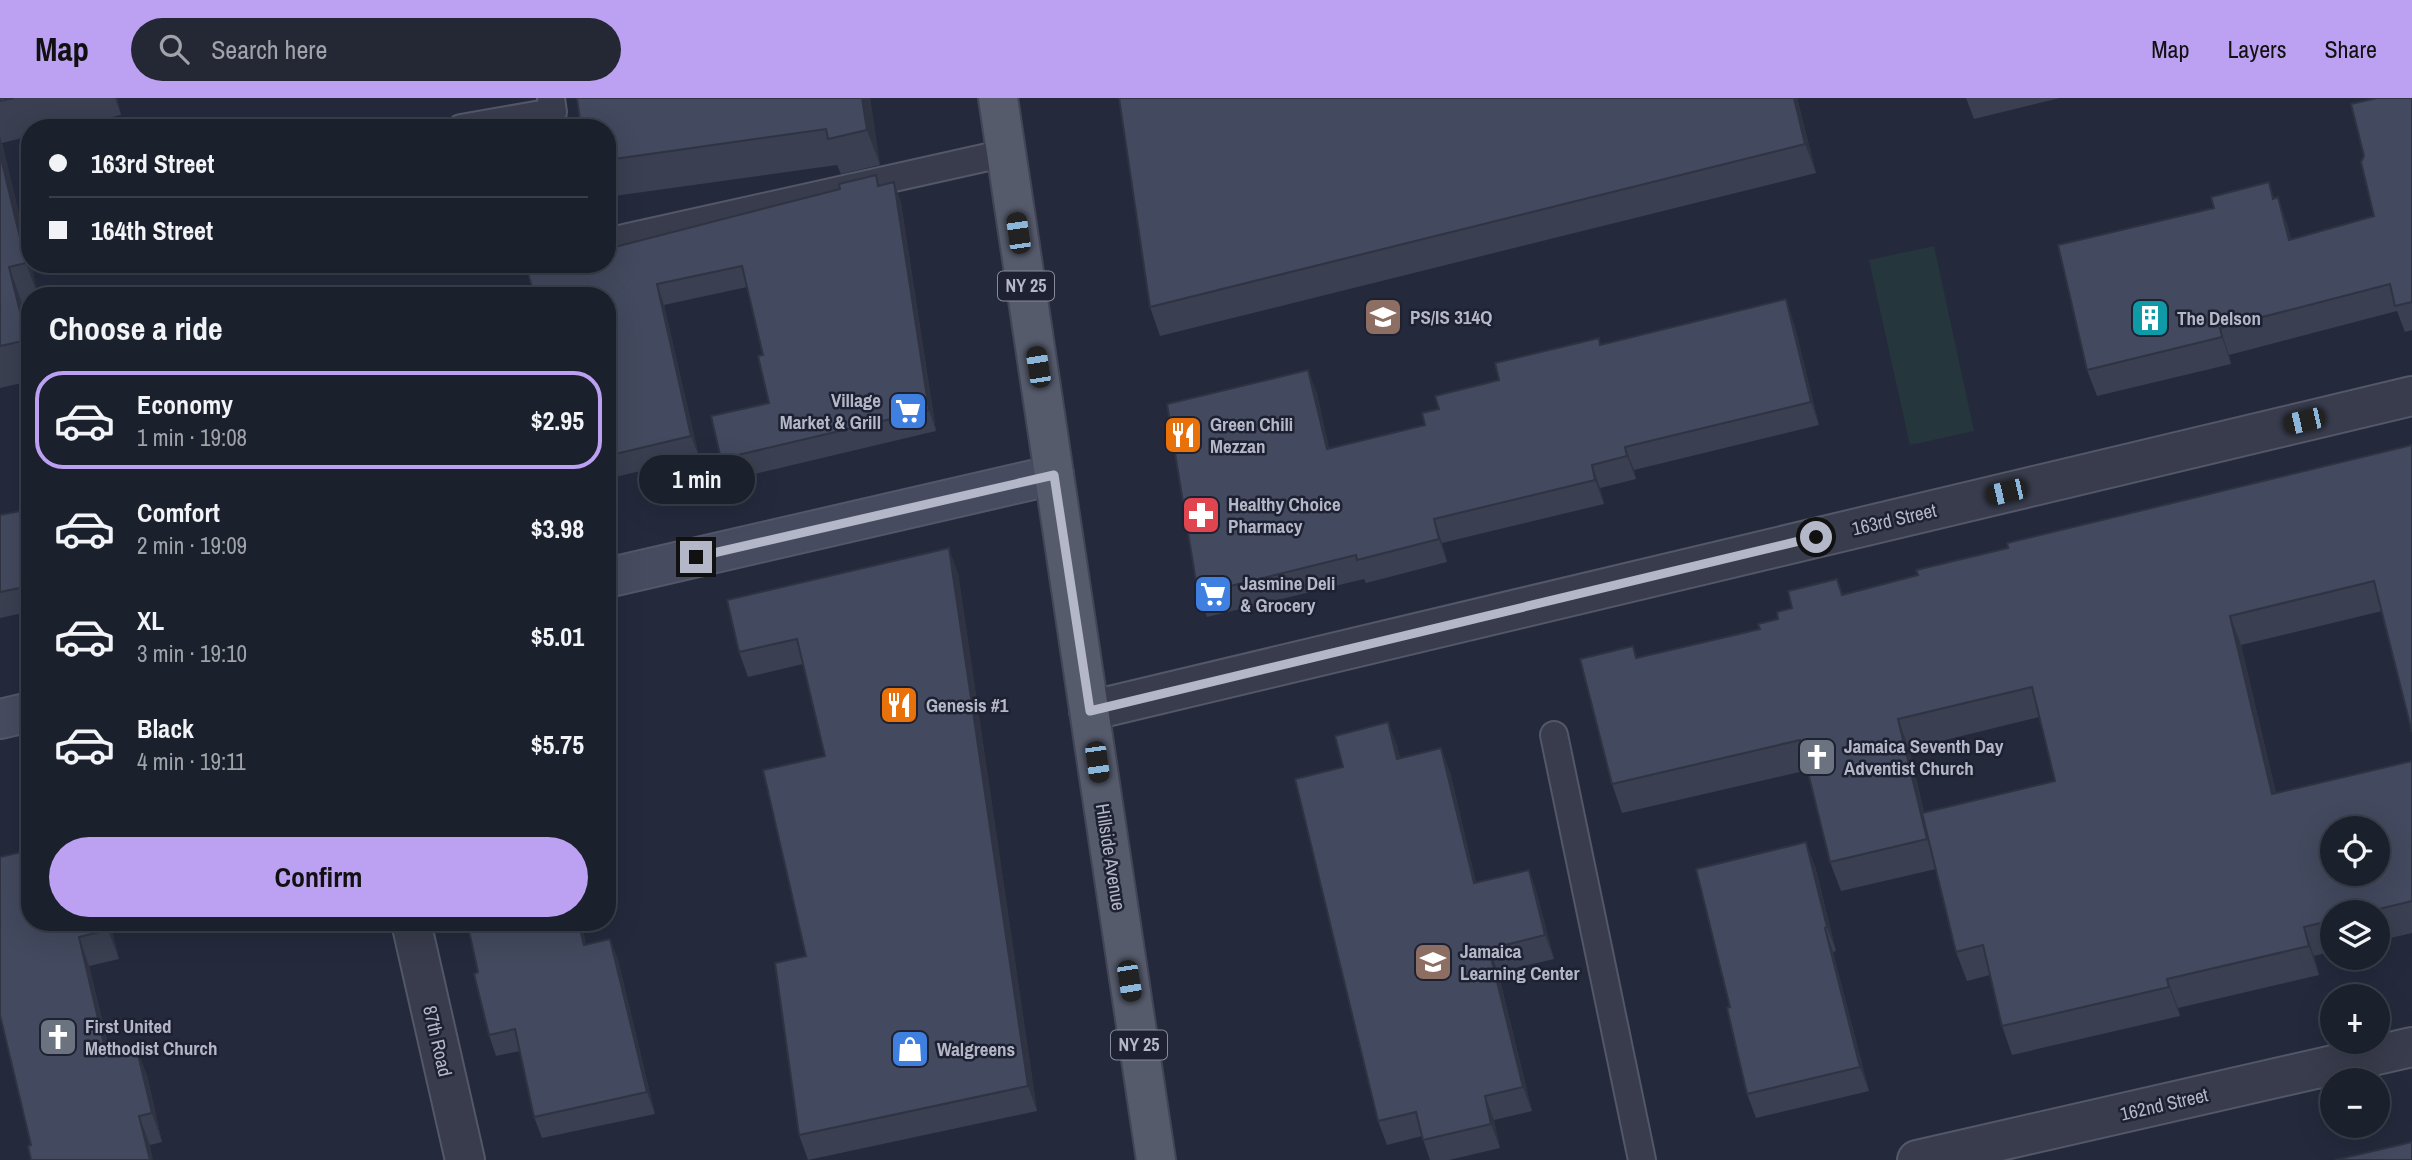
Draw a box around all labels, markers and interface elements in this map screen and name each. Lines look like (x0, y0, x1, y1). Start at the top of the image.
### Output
search box (131, 18, 621, 81)
text: Map (35, 27, 89, 71)
icon: search (155, 30, 193, 68)
text: Search here (211, 32, 327, 67)
text: Map (2151, 33, 2189, 65)
text: Layers (2227, 33, 2286, 65)
text: Share (2324, 33, 2377, 65)
text: 163rd Street (91, 146, 214, 181)
car (1005, 211, 1032, 255)
text: 164th Street (91, 213, 213, 248)
road number: NY 25 (998, 272, 1054, 300)
school or university icon: PS/IS 314Q (1362, 296, 1404, 338)
building icon: The Delson (2129, 297, 2171, 339)
place label: PS/IS 314Q (1410, 304, 1492, 330)
place label: The Delson (2177, 305, 2261, 331)
text: Choose a ride (49, 307, 223, 350)
car (1025, 345, 1052, 389)
text: Economy (137, 387, 233, 422)
place label: Village Market & Grill (780, 387, 881, 435)
icon: car (53, 389, 116, 452)
supermarket icon: Village Market & Grill (887, 390, 929, 432)
text: $2.95 (531, 403, 584, 438)
car (2282, 406, 2327, 436)
place label: Green Chili Mezzan (1210, 411, 1293, 459)
restaurant icon: Green Chili Mezzan (1162, 414, 1204, 456)
text: 1 min · 19:08 (137, 422, 247, 453)
callout: 1 min (638, 456, 754, 504)
text: 1 min (672, 464, 722, 495)
car (1984, 477, 2029, 507)
place label: Healthy Choice Pharmacy (1228, 491, 1341, 539)
pharmacy icon: Healthy Choice Pharmacy (1180, 494, 1222, 536)
text: Comfort (137, 495, 220, 530)
icon: car (53, 497, 116, 560)
street label: 163rd Street (1849, 497, 1939, 541)
text: $3.98 (531, 511, 584, 546)
route start (1800, 521, 1832, 553)
text: 2 min · 19:09 (137, 530, 247, 561)
route end (680, 541, 712, 573)
place label: Jasmine Deli & Grocery (1240, 570, 1335, 618)
supermarket icon: Jasmine Deli & Grocery (1192, 573, 1234, 615)
text: XL (137, 603, 164, 638)
icon: car (53, 605, 116, 668)
text: $5.01 (531, 619, 584, 654)
text: 3 min · 19:10 (137, 638, 247, 669)
restaurant icon: Genesis #1 (878, 684, 920, 726)
place label: Genesis #1 (926, 692, 1009, 718)
text: Black (137, 711, 194, 746)
icon: car (53, 713, 116, 776)
text: $5.75 (531, 727, 584, 762)
place label: Jamaica Seventh Day Adventist Church (1844, 733, 2004, 781)
church icon: Jamaica Seventh Day Adventist Church (1796, 736, 1838, 778)
car (1084, 740, 1111, 784)
text: 4 min · 19:11 (137, 746, 246, 777)
street label: Hillside Avenue (1090, 802, 1132, 912)
map controls (2320, 816, 2390, 1138)
button: locate (2320, 816, 2390, 886)
button: Confirm (49, 837, 588, 917)
button: layers (2320, 900, 2390, 970)
place label: Jamaica Learning Center (1460, 938, 1579, 986)
school or university icon: Jamaica Learning Center (1412, 941, 1454, 983)
car (1116, 959, 1143, 1003)
button: + (2320, 984, 2390, 1054)
street label: 87th Road (417, 1003, 459, 1079)
place label: First United Methodist Church (85, 1013, 217, 1061)
church icon: First United Methodist Church (37, 1016, 79, 1058)
shop icon: Walgreens (889, 1028, 931, 1070)
road number: NY 25 (1111, 1030, 1167, 1060)
place label: Walgreens (937, 1036, 1015, 1062)
button: − (2320, 1068, 2390, 1138)
street label: 162nd Street (2118, 1081, 2211, 1127)

